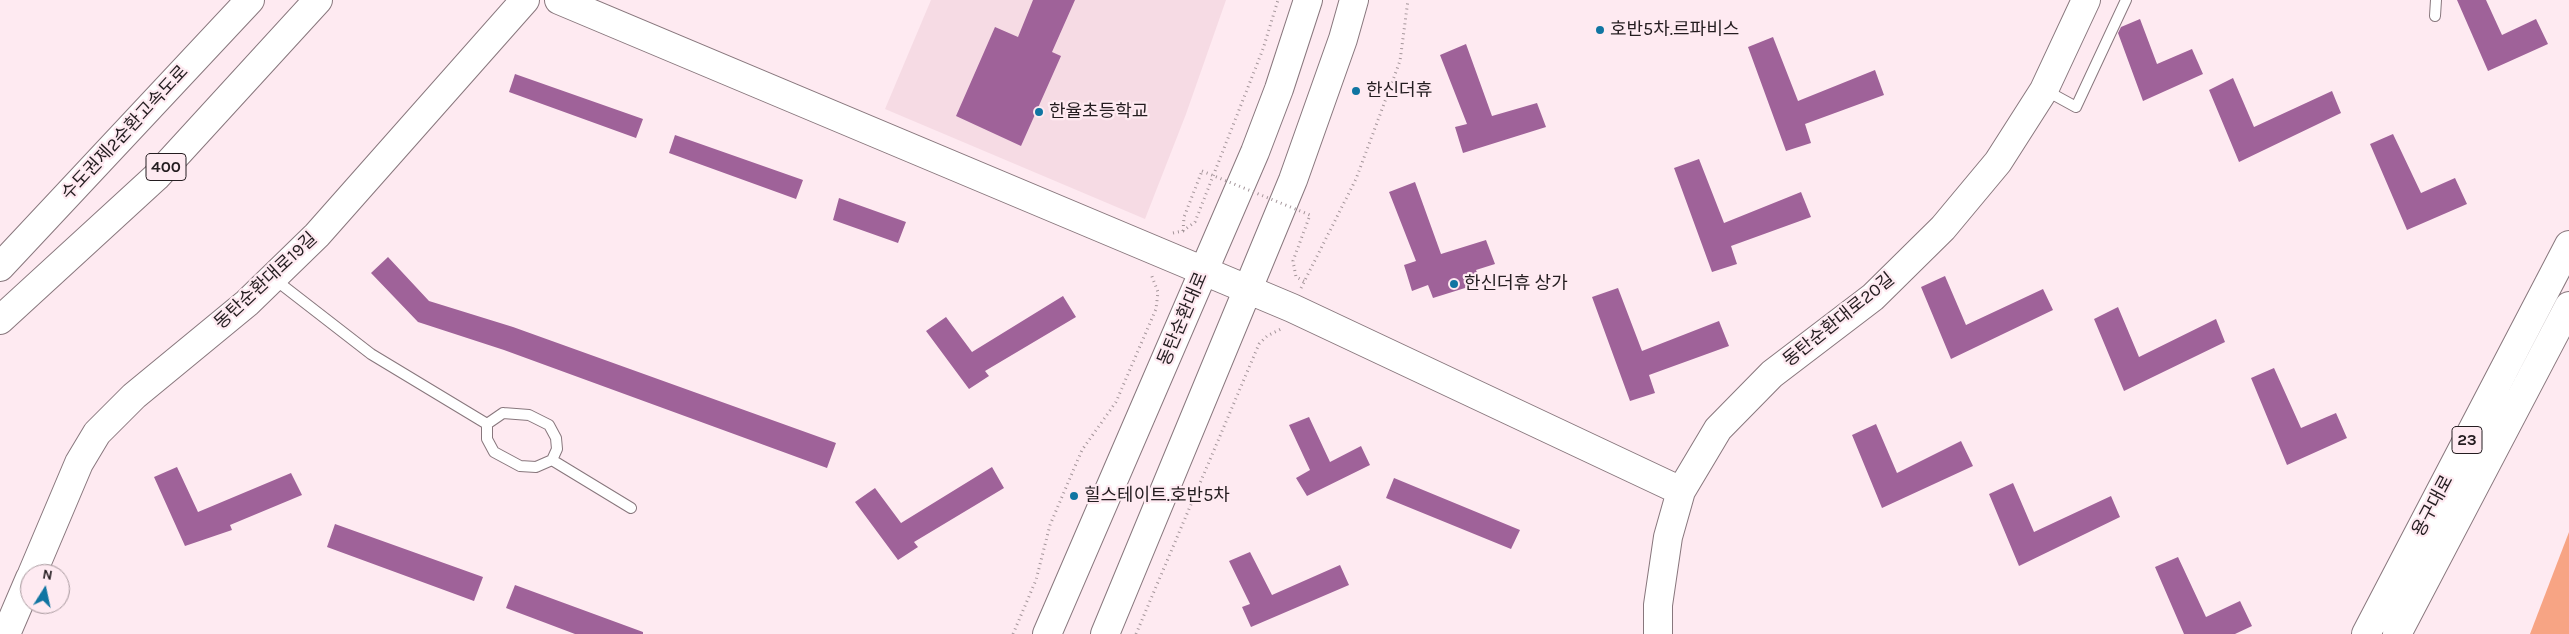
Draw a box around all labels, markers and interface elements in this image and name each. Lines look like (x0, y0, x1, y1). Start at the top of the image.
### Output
place label: 호반5차.르파비스 (1610, 19, 1739, 41)
marker: 호반5차.르파비스 (1594, 24, 1606, 36)
street label: 수도권제2순환고속도로 (57, 61, 193, 205)
place label: 한신더휴 (1366, 80, 1432, 102)
marker: 한신더휴 (1350, 85, 1362, 97)
place label: 한율초등학교 (1049, 101, 1148, 123)
marker: 한율초등학교 (1033, 106, 1045, 118)
road number: 400 (146, 154, 186, 180)
street label: 동탄순환대로19길 (210, 228, 322, 334)
street label: 동탄순환대로20길 (1779, 268, 1899, 372)
street label: 동탄순환대로 (1154, 269, 1212, 369)
place label: 한신더휴 상가 (1464, 273, 1568, 295)
marker: 한신더휴 상가 (1448, 278, 1460, 290)
road number: 23 (2452, 426, 2482, 454)
street label: 용구대로 (2408, 472, 2458, 540)
place label: 힐스테이트.호반5차 (1084, 485, 1230, 507)
marker: 힐스테이트.호반5차 (1068, 490, 1080, 502)
north arrow (20, 564, 70, 614)
text: N (41, 565, 54, 584)

